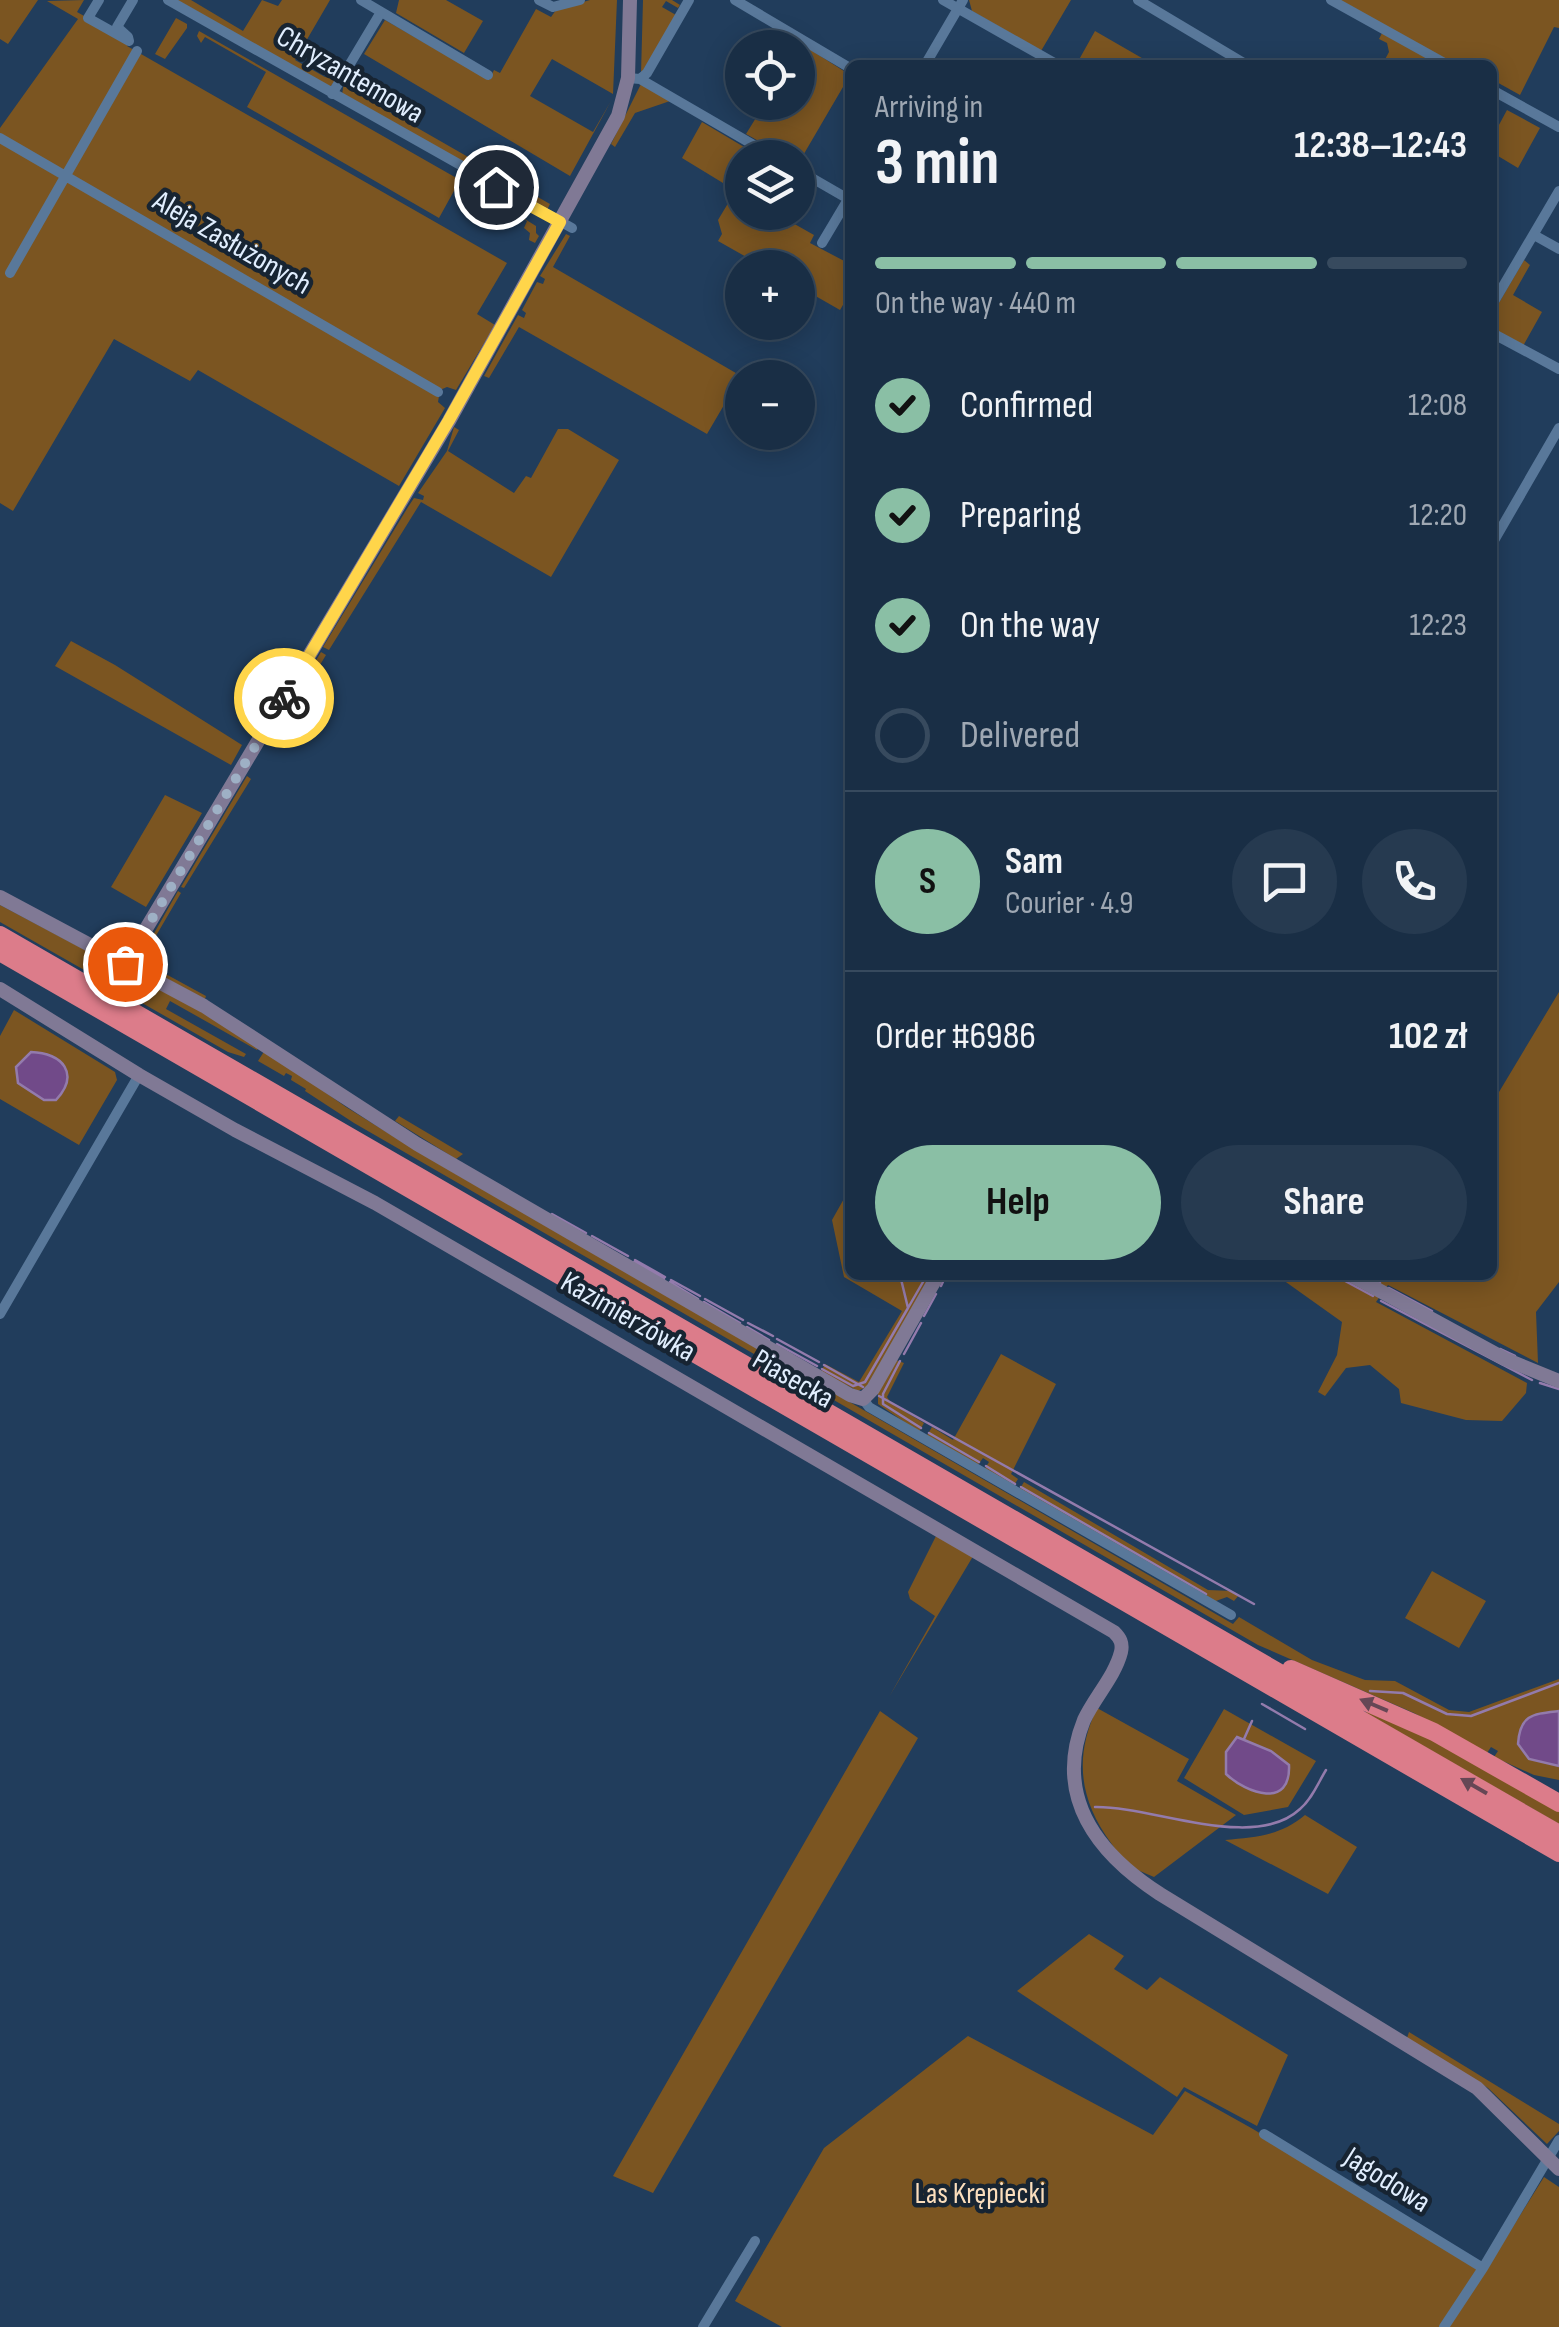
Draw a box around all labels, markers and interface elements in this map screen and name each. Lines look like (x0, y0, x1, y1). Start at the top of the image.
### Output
street label: Chryzantemowa (270, 18, 430, 132)
map controls (725, 30, 815, 450)
button: locate (725, 30, 815, 120)
text: Arriving in (875, 88, 983, 127)
text: 12:38–12:43 (1294, 123, 1467, 168)
text: 3 min (875, 125, 999, 203)
button: layers (725, 140, 815, 230)
pin (454, 145, 539, 230)
icon: home (469, 160, 524, 215)
street label: Aleja Zasłużonych (146, 183, 318, 303)
button: + (725, 250, 815, 340)
text: On the way · 440 m (875, 284, 1076, 323)
button: − (725, 360, 815, 450)
icon: check (875, 378, 930, 433)
text: Confirmed (960, 383, 1093, 428)
text: 12:08 (1408, 386, 1467, 425)
icon: check (875, 488, 930, 543)
text: Preparing (960, 493, 1081, 538)
text: 12:20 (1409, 496, 1467, 535)
icon: check (875, 598, 930, 653)
text: On the way (960, 603, 1100, 648)
text: 12:23 (1410, 606, 1467, 645)
courier (234, 648, 334, 748)
icon: bike (257, 671, 312, 726)
text: Delivered (960, 713, 1080, 758)
button: chat (1232, 829, 1337, 934)
button: phone (1362, 829, 1467, 934)
text: Sam (1005, 839, 1063, 884)
text: S (919, 859, 936, 904)
text: Courier · 4.9 (1005, 884, 1133, 923)
pin (83, 922, 168, 1007)
icon: bag (98, 937, 153, 992)
text: Order #6986 (875, 1014, 1036, 1059)
text: 102 zł (1389, 1014, 1467, 1059)
button: Help (875, 1145, 1161, 1260)
button: Share (1181, 1145, 1467, 1260)
street label: Kazimierzówka (554, 1264, 702, 1370)
street label: Piasecka (746, 1342, 840, 1416)
one-way arrow (1359, 1697, 1389, 1713)
one-way arrow (1460, 1777, 1489, 1794)
street label: Jagodowa (1336, 2139, 1437, 2220)
park label: Las Krępiecki (915, 2176, 1045, 2212)

